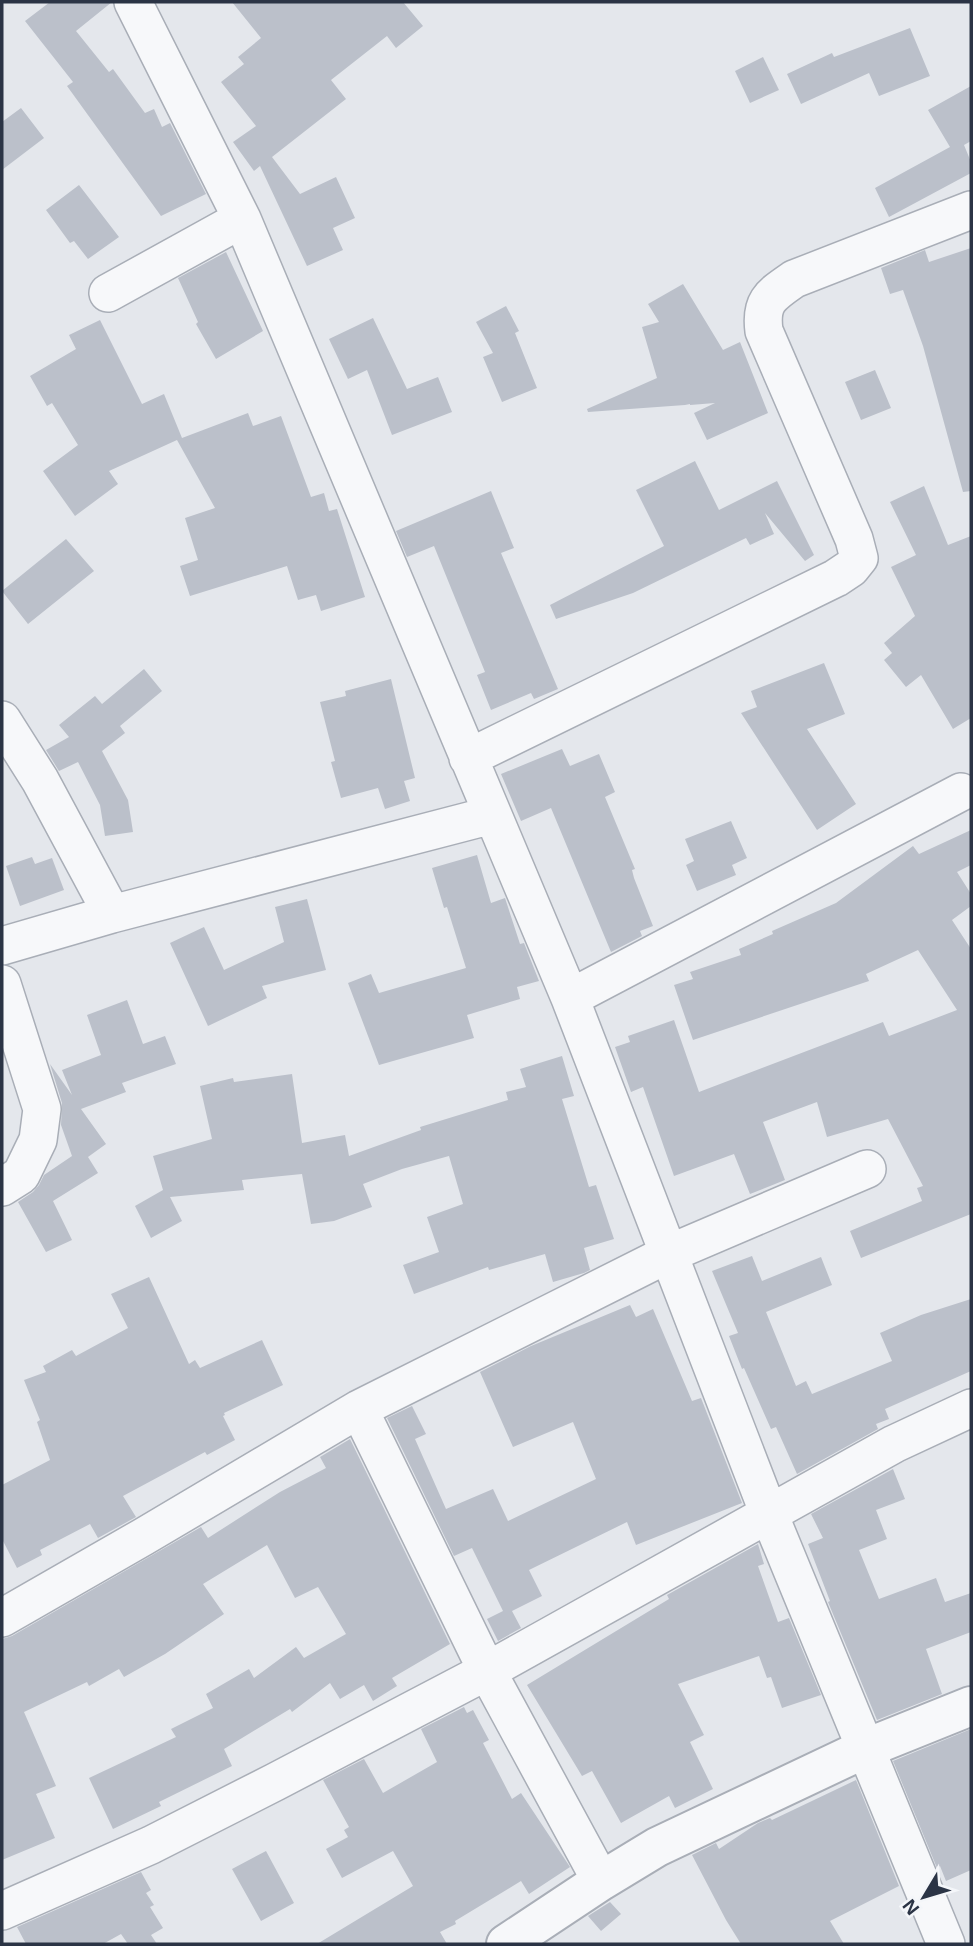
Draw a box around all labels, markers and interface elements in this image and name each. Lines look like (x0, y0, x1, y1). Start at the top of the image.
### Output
north arrow (889, 1862, 959, 1932)
text: N (898, 1895, 923, 1919)

